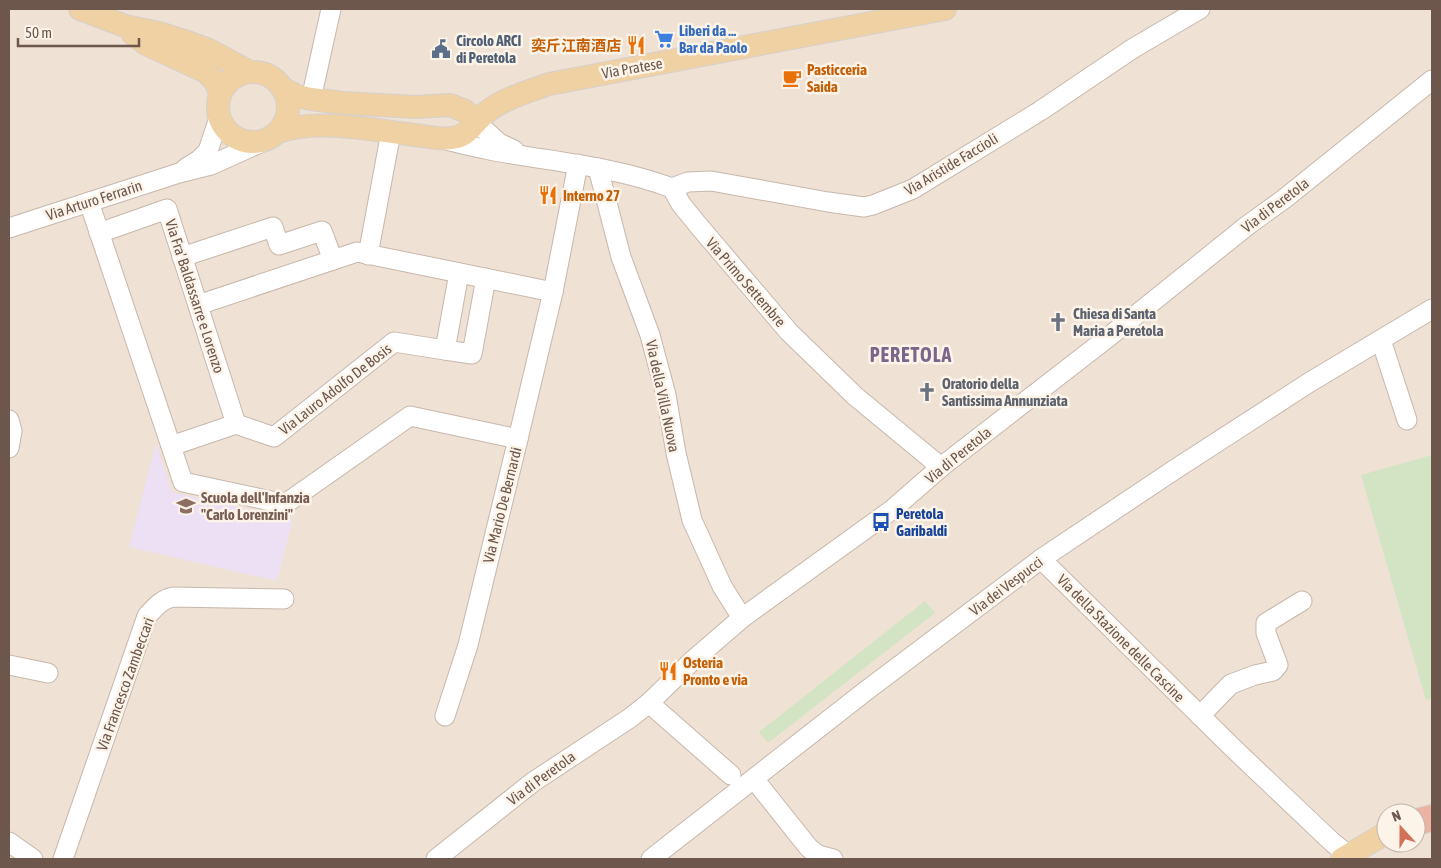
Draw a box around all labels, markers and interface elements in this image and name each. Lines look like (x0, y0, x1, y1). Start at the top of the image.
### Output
scale bar (18, 15, 139, 47)
place label: Liberi da ... Bar da Paolo (679, 22, 748, 56)
text: 50 m (25, 24, 52, 41)
supermarket icon: Liberi da ... Bar da Paolo (653, 28, 675, 50)
place label: Circolo ARCI di Peretola (456, 32, 522, 66)
restaurant icon: 奕斤江南酒店 (625, 34, 647, 56)
place label: 奕斤江南酒店 (531, 37, 621, 54)
public building icon: Circolo ARCI di Peretola (430, 38, 452, 60)
street label: Via Pratese (600, 54, 664, 82)
place label: Pasticceria Saida (807, 61, 867, 95)
cafe icon: Pasticceria Saida (781, 67, 803, 89)
street label: Via Aristide Faccioli (901, 129, 1001, 199)
street label: Via di Peretola (1238, 174, 1312, 236)
street label: Via Arturo Ferrarin (44, 176, 144, 224)
restaurant icon: Interno 27 (537, 184, 559, 206)
place label: Interno 27 (563, 187, 620, 204)
street label: Via Fra' Baldassarre e Lorenzo (162, 217, 228, 375)
street label: Via Primo Settembre (703, 234, 789, 330)
place label: Chiesa di Santa Maria a Peretola (1073, 305, 1163, 339)
church icon: Chiesa di Santa Maria a Peretola (1047, 311, 1069, 333)
street label: Via della Villa Nuova (643, 338, 683, 454)
street label: Via Lauro Adolfo De Bosis (276, 340, 394, 438)
district label: PERETOLA (870, 343, 952, 366)
place label: Oratorio della Santissima Annunziata (942, 375, 1068, 409)
church icon: Oratorio della Santissima Annunziata (916, 381, 938, 403)
street label: Via di Peretola (922, 423, 994, 487)
street label: Via Mario De Bernardi (479, 445, 525, 565)
place label: Scuola dell'Infanzia "Carlo Lorenzini" (201, 489, 310, 523)
school or university icon: Scuola dell'Infanzia "Carlo Lorenzini" (175, 495, 197, 517)
place label: Peretola Garibaldi (896, 505, 947, 539)
bus stop icon: Peretola Garibaldi (870, 511, 892, 533)
street label: Via dei Vespucci (966, 553, 1046, 619)
street label: Via della Stazione delle Cascine (1054, 571, 1188, 705)
street label: Via Francesco Zambeccari (93, 615, 157, 753)
place label: Osteria Pronto e via (683, 654, 748, 688)
restaurant icon: Osteria Pronto e via (657, 660, 679, 682)
street label: Via di Peretola (504, 748, 578, 808)
north arrow (1376, 803, 1426, 853)
text: N (1390, 807, 1403, 825)

